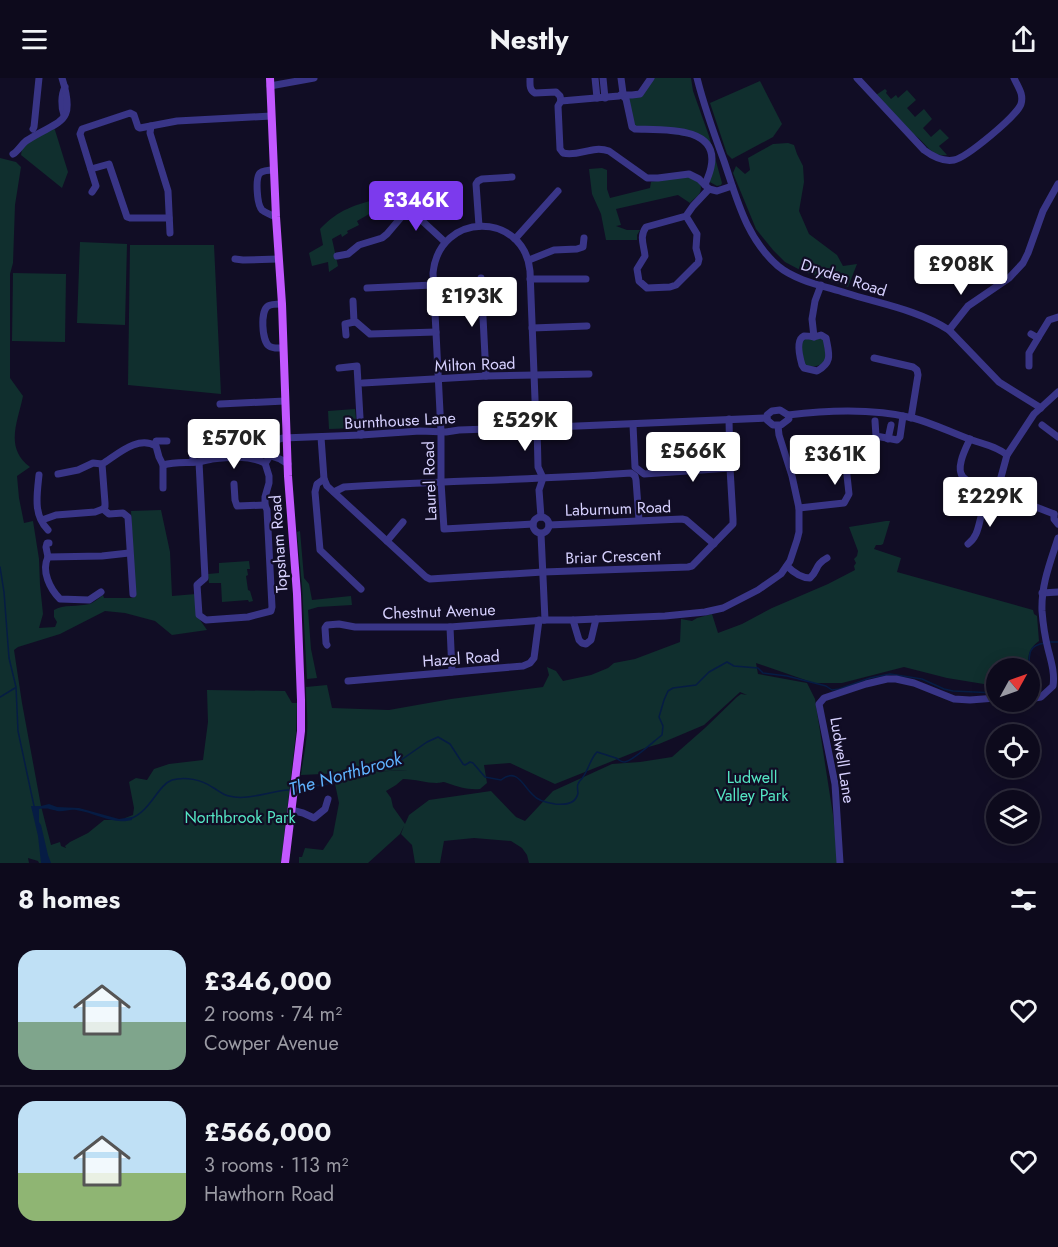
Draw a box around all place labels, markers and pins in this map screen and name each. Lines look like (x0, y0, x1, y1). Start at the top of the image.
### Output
pin: £346K (374, 181, 458, 232)
pin: £908K (919, 245, 1003, 296)
pin: £193K (430, 277, 514, 328)
pin: £529K (483, 401, 567, 452)
pin: £570K (192, 419, 276, 470)
pin: £566K (651, 432, 735, 483)
pin: £361K (793, 435, 877, 486)
pin: £229K (948, 477, 1032, 528)

